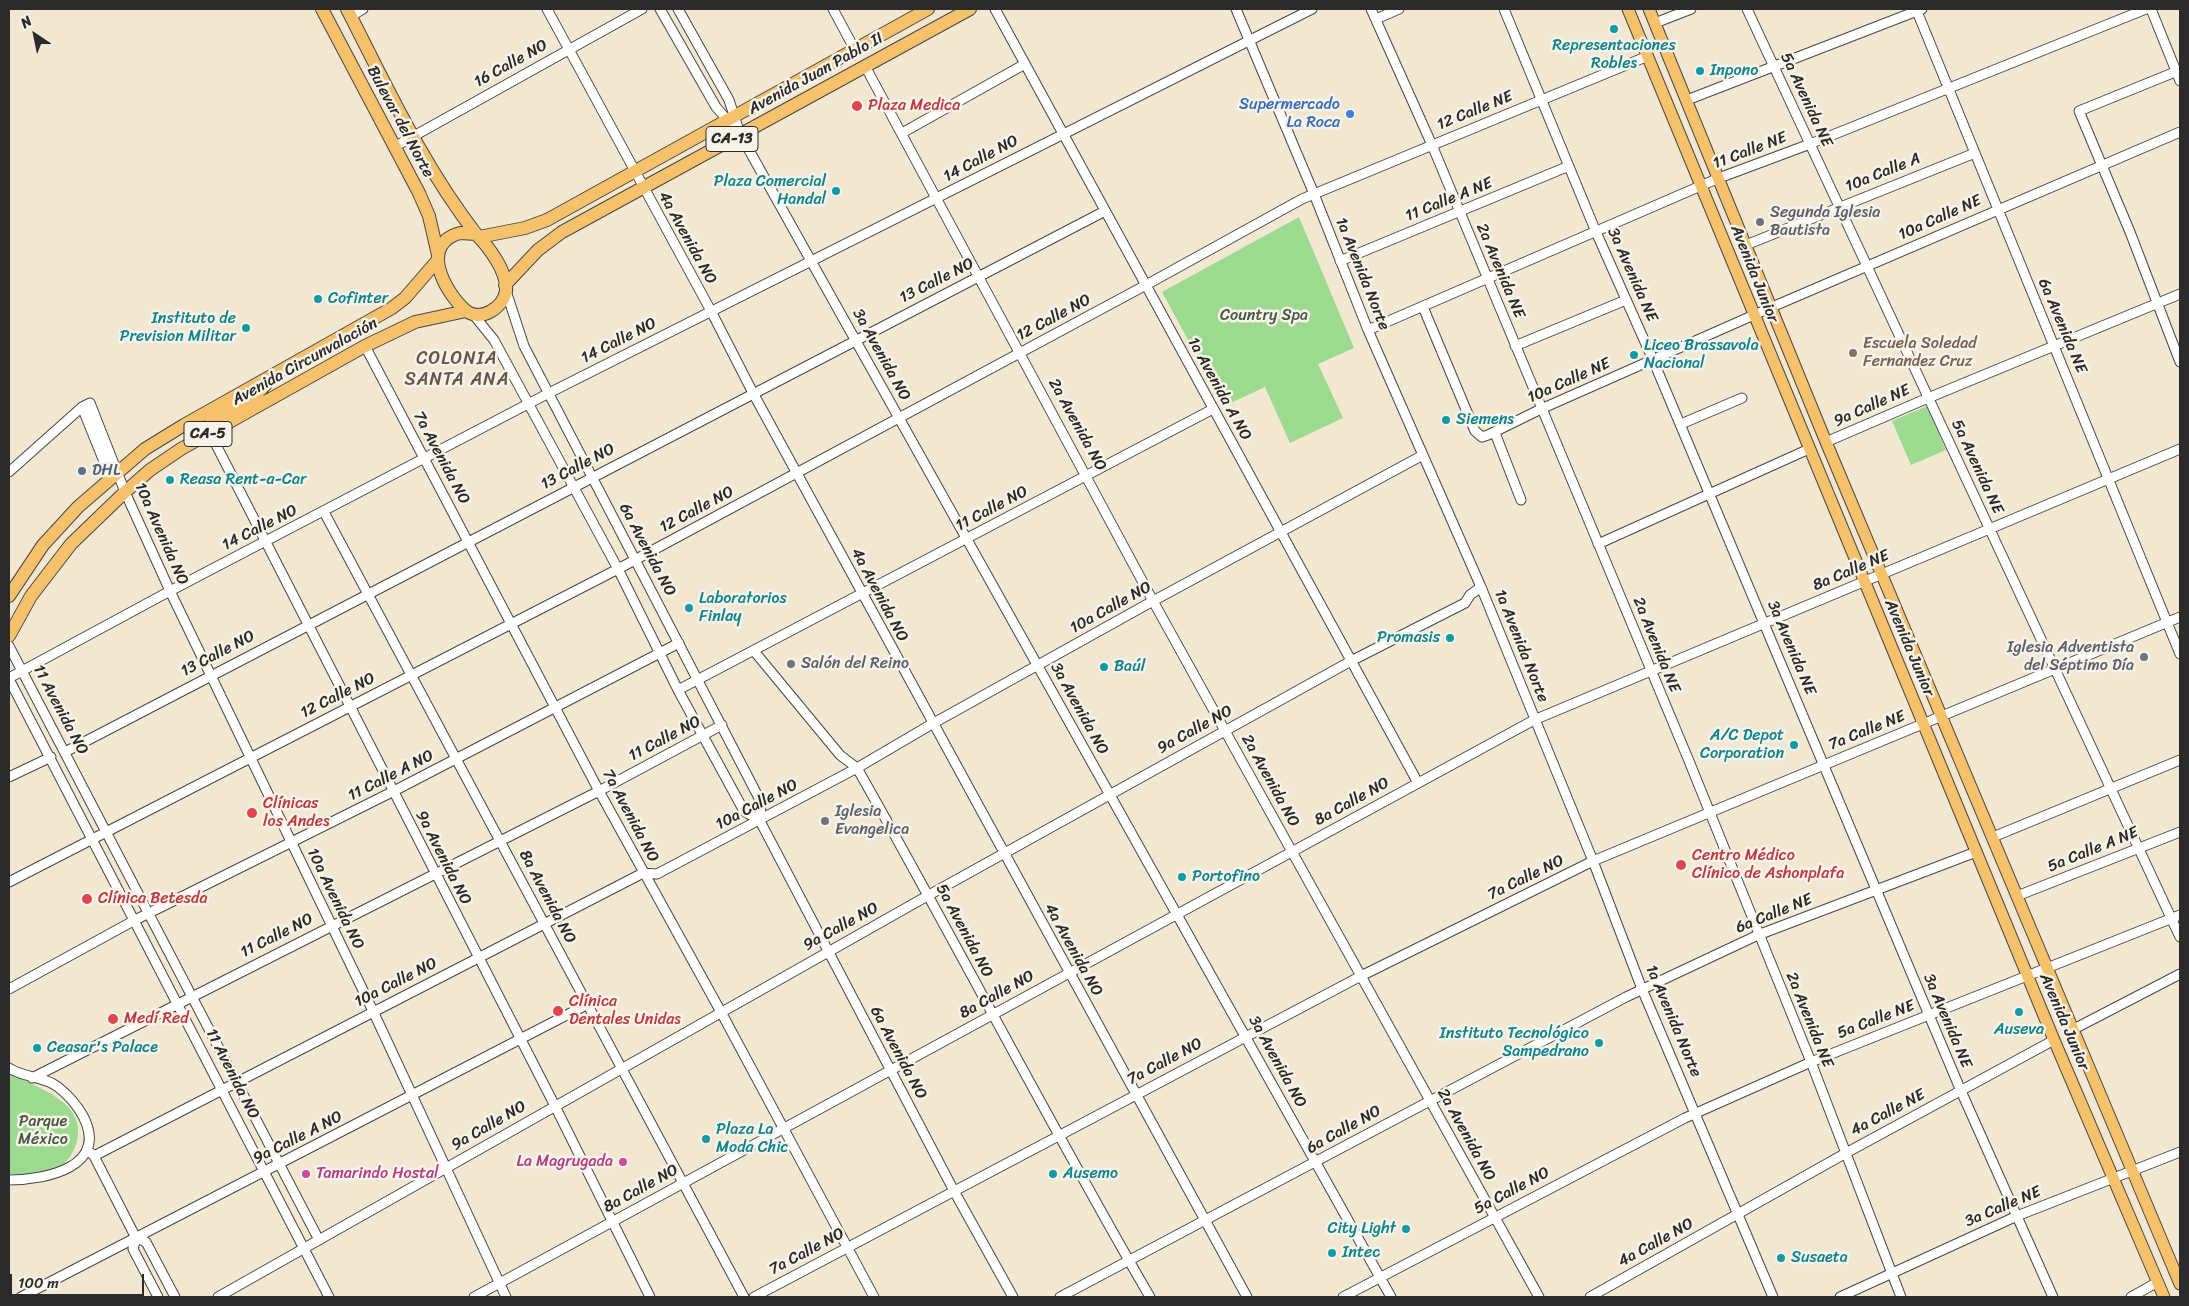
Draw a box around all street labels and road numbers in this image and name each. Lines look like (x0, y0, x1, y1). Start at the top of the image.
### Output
street label: Avenida Juan Pablo II (745, 29, 887, 119)
street label: 16 Calle NO (471, 36, 551, 92)
street label: 5a Avenida NE (1776, 50, 1836, 150)
street label: Bulevar del Norte (362, 63, 438, 181)
street label: 12 Calle NE (1434, 87, 1516, 135)
road number: CA-13 (706, 126, 758, 152)
street label: 11 Calle NE (1710, 128, 1790, 174)
street label: 14 Calle NO (940, 131, 1022, 187)
street label: 10a Calle A (1843, 149, 1923, 197)
street label: 11 Calle A NE (1403, 174, 1495, 226)
street label: 4a Avenida NO (654, 188, 720, 288)
street label: 10a Calle NE (1896, 191, 1984, 245)
street label: 1a Avenida Norte (1331, 215, 1393, 333)
street label: 2a Avenida NE (1471, 221, 1529, 321)
street label: Avenida Junior (1726, 222, 1782, 326)
street label: 3a Avenida NE (1603, 225, 1661, 325)
street label: 13 Calle NO (897, 254, 977, 308)
street label: 6a Avenida NE (2033, 276, 2091, 376)
street label: 12 Calle NO (1014, 290, 1094, 346)
street label: 3a Avenida NO (848, 306, 914, 404)
street label: Avenida Circunvalación (229, 314, 381, 410)
street label: 14 Calle NO (578, 314, 660, 368)
street label: 1a Avenida A NO (1183, 334, 1255, 444)
street label: 10a Calle NE (1525, 354, 1613, 408)
street label: 2a Avenida NO (1044, 375, 1110, 475)
street label: 9a Calle NE (1831, 381, 1913, 431)
street label: 7a Avenida NO (408, 408, 474, 508)
street label: 5a Avenida NE (1947, 417, 2007, 517)
road number: CA-5 (184, 422, 232, 446)
street label: 13 Calle NO (538, 440, 618, 494)
street label: 10a Avenida NO (130, 480, 192, 588)
street label: 12 Calle NO (657, 482, 737, 538)
street label: 11 Calle NO (953, 482, 1031, 536)
street label: 6a Avenida NO (614, 500, 680, 600)
street label: 14 Calle NO (219, 501, 301, 555)
street label: 4a Avenida NO (846, 545, 912, 645)
street label: 8a Calle NE (1810, 546, 1892, 596)
street label: 10a Calle NO (1067, 578, 1155, 638)
street label: 1a Avenida Norte (1490, 587, 1552, 705)
street label: 2a Avenida NE (1628, 594, 1684, 696)
street label: Avenida Junior (1880, 597, 1938, 699)
street label: 3a Avenida NE (1762, 598, 1820, 698)
street label: 13 Calle NO (178, 627, 258, 681)
street label: 3a Avenida NO (1046, 660, 1112, 758)
street label: 11 Avenida NO (28, 662, 92, 758)
street label: 12 Calle NO (297, 669, 379, 723)
street label: 9a Calle NO (1154, 701, 1236, 759)
street label: 7a Calle NE (1826, 707, 1908, 755)
street label: 11 Calle NO (626, 712, 704, 766)
street label: 2a Avenida NO (1237, 731, 1303, 831)
street label: 11 Calle A NO (345, 746, 437, 806)
street label: 7a Avenida NO (597, 766, 663, 866)
street label: 8a Calle NO (1311, 774, 1393, 830)
street label: 10a Calle NO (713, 775, 801, 835)
street label: 9a Avenida NO (411, 808, 475, 908)
street label: 5a Calle A NE (2045, 823, 2141, 877)
street label: 10a Avenida NO (302, 845, 368, 953)
street label: 8a Avenida NO (514, 847, 580, 947)
street label: 7a Calle NO (1485, 851, 1567, 905)
street label: 5a Avenida NO (931, 881, 997, 981)
street label: 6a Calle NE (1733, 890, 1815, 938)
street label: 9a Calle NO (800, 898, 882, 956)
street label: 4a Avenida NO (1040, 900, 1106, 1000)
street label: 11 Calle NO (238, 910, 316, 962)
street label: 10a Calle NO (351, 954, 441, 1012)
street label: 1a Avenida Norte (1641, 962, 1705, 1080)
street label: 8a Calle NO (956, 967, 1038, 1023)
street label: 2a Avenida NE (1781, 969, 1837, 1071)
street label: 3a Avenida NE (1918, 971, 1976, 1071)
street label: Avenida Junior (2035, 971, 2093, 1073)
street label: 5a Calle NE (1835, 996, 1917, 1044)
street label: 6a Avenida NO (865, 1003, 931, 1103)
street label: 3a Avenida NO (1244, 1013, 1310, 1111)
street label: 11 Avenida NO (201, 1025, 263, 1123)
street label: 7a Calle NO (1124, 1034, 1206, 1090)
street label: 2a Avenida NO (1433, 1085, 1499, 1185)
street label: 4a Calle NE (1847, 1085, 1929, 1141)
street label: 9a Calle NO (448, 1097, 530, 1155)
street label: 6a Calle NO (1303, 1102, 1385, 1158)
street label: 9a Calle A NO (250, 1107, 346, 1169)
street label: 8a Calle NO (600, 1161, 682, 1217)
street label: 5a Calle NO (1471, 1163, 1553, 1219)
street label: 3a Calle NE (1962, 1182, 2044, 1232)
street label: 4a Calle NO (1615, 1214, 1697, 1272)
street label: 7a Calle NO (766, 1224, 848, 1280)

